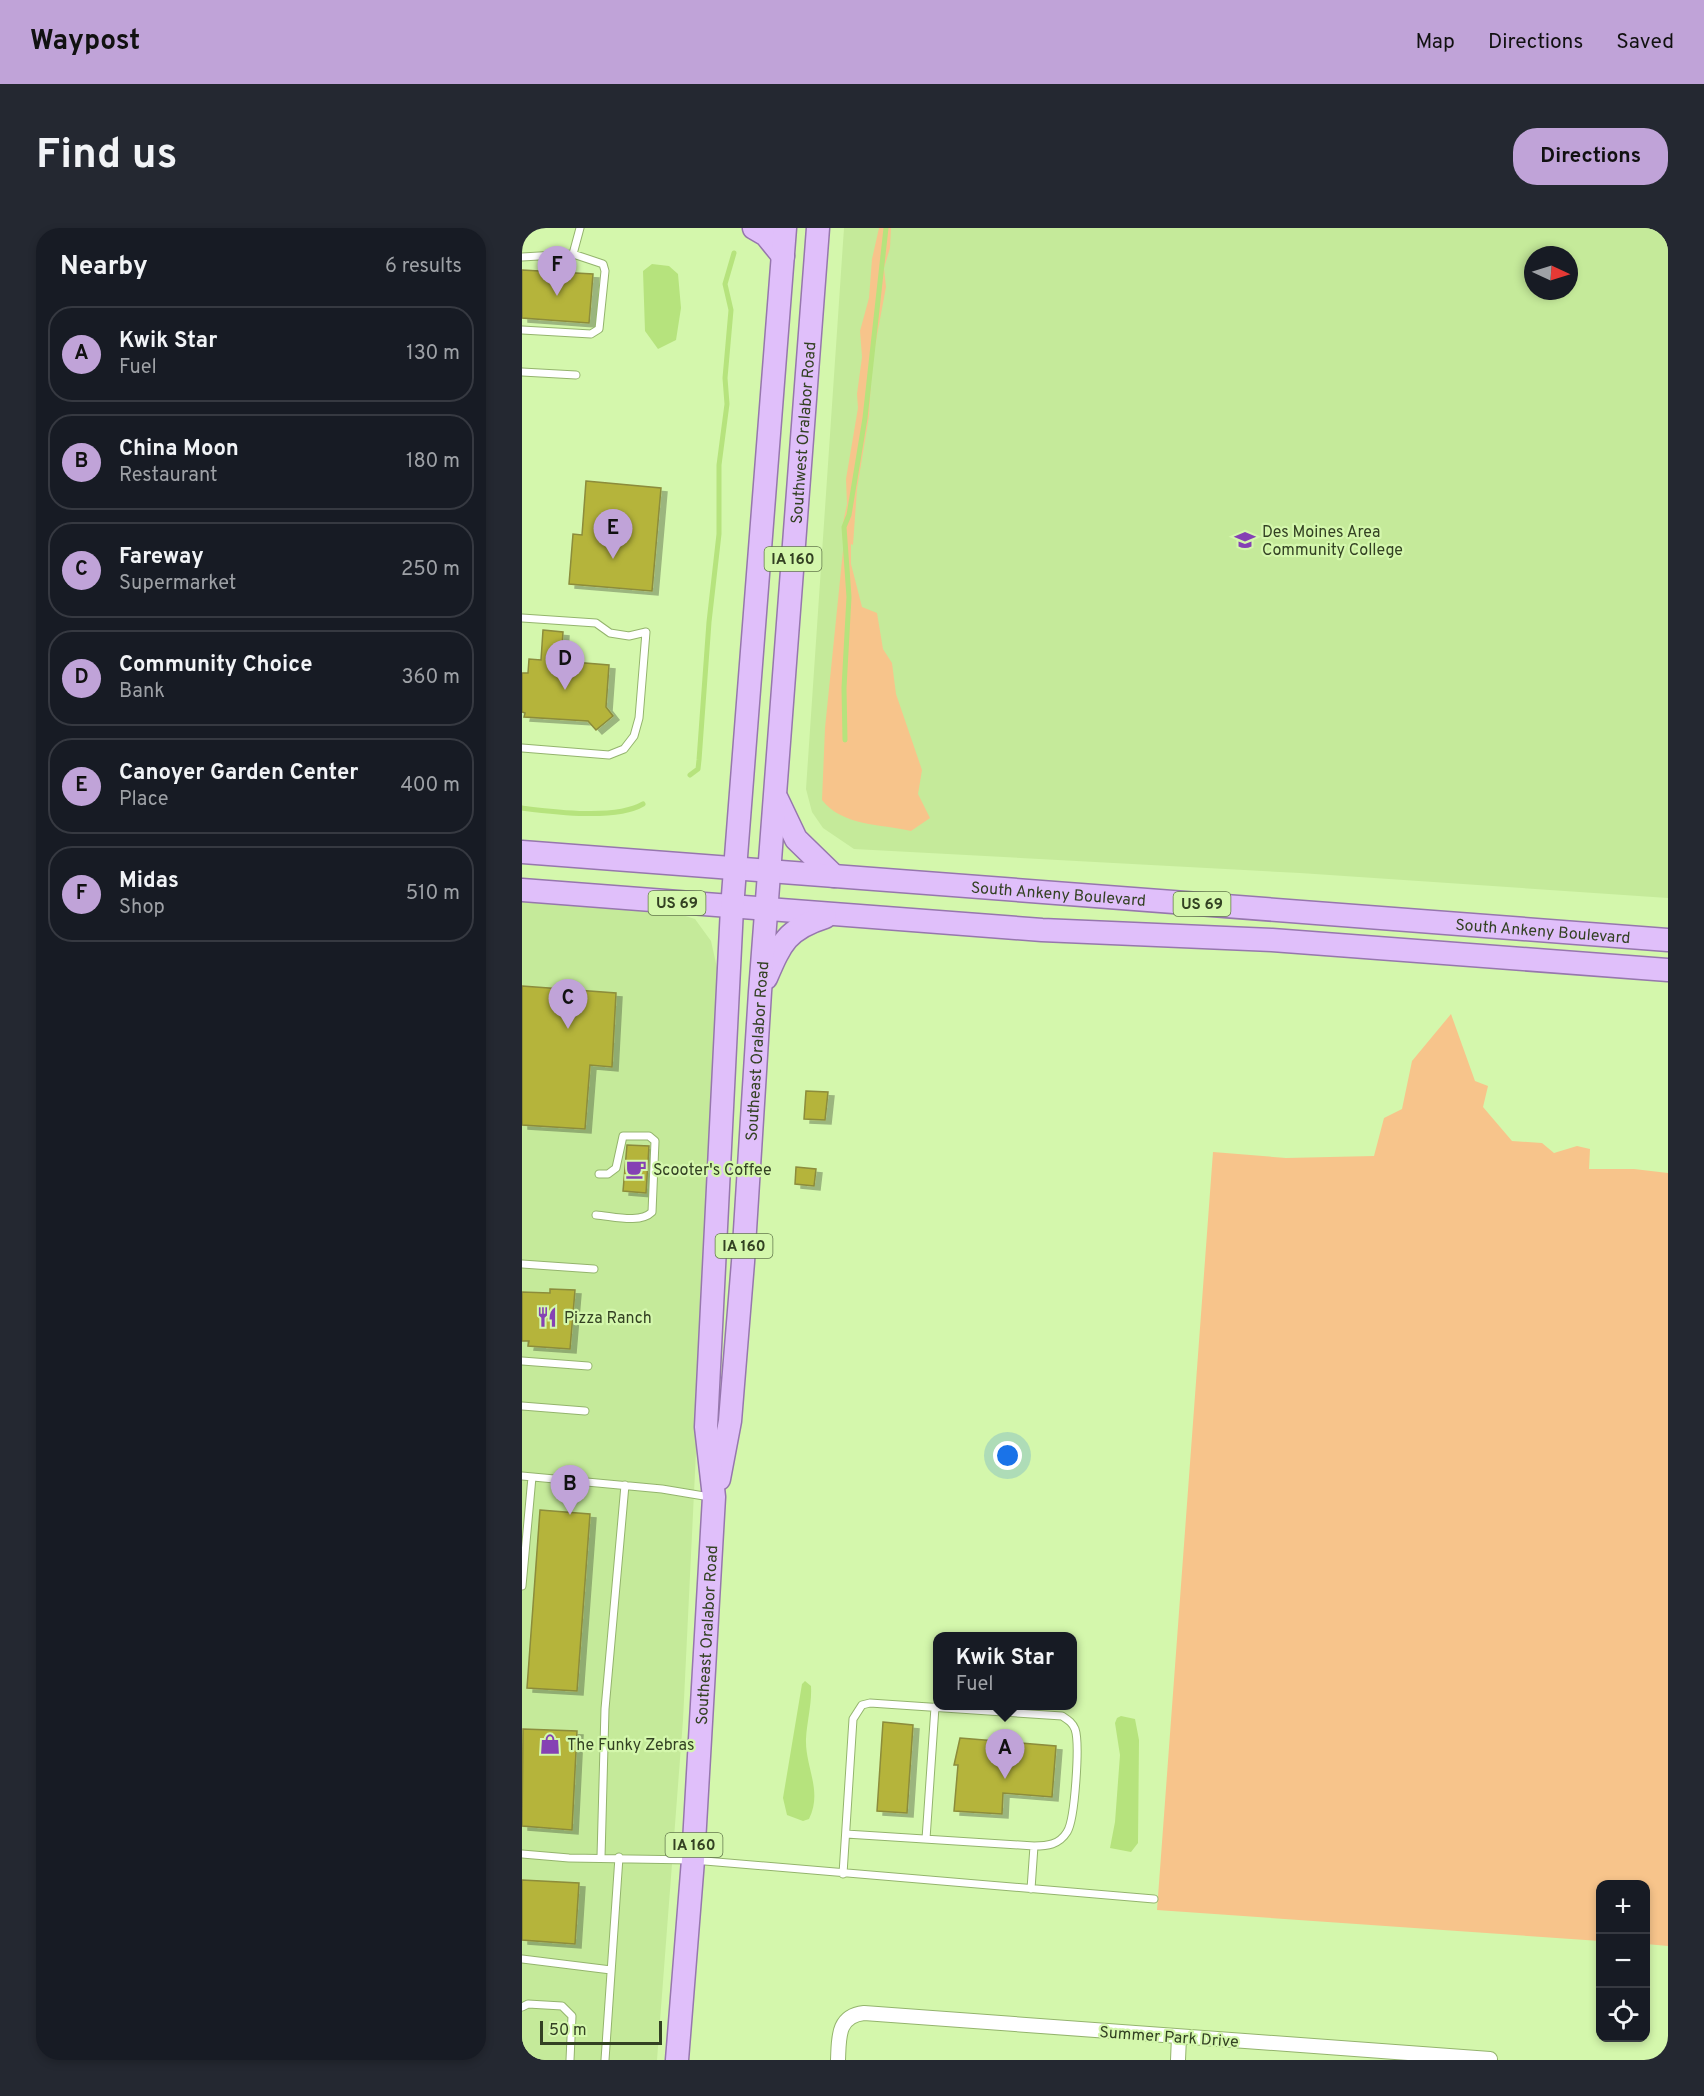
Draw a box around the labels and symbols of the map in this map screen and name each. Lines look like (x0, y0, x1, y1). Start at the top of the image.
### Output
north arrow (1524, 246, 1578, 300)
pin: F (537, 247, 576, 296)
street label: Southwest Oralabor Road (788, 341, 821, 525)
pin: E (594, 510, 632, 559)
place label: Des Moines Area Community College (1262, 523, 1403, 561)
school or university icon: Des Moines Area Community College (1233, 528, 1257, 552)
road number: IA 160 (764, 547, 822, 571)
pin: D (546, 640, 585, 690)
street label: South Ankeny Boulevard (970, 878, 1147, 912)
road number: US 69 (648, 891, 706, 915)
road number: US 69 (1174, 892, 1230, 916)
street label: South Ankeny Boulevard (1455, 916, 1631, 949)
street label: Southeast Oralabor Road (743, 960, 774, 1142)
pin: C (548, 980, 588, 1029)
cafe icon: Scooter's Coffee (624, 1157, 648, 1181)
place label: Scooter's Coffee (653, 1161, 772, 1181)
road number: IA 160 (716, 1234, 772, 1258)
restaurant icon: Pizza Ranch (535, 1305, 559, 1329)
place label: Pizza Ranch (564, 1309, 652, 1329)
your location (993, 1441, 1022, 1470)
pin: B (550, 1466, 590, 1515)
street label: Southeast Oralabor Road (693, 1545, 723, 1726)
pin: A (986, 1730, 1024, 1779)
shop icon: The Funky Zebras (538, 1732, 562, 1756)
place label: The Funky Zebras (567, 1736, 694, 1756)
road number: IA 160 (666, 1833, 723, 1857)
scale bar (540, 2018, 662, 2046)
street label: Summer Park Drive (1098, 2023, 1239, 2053)

